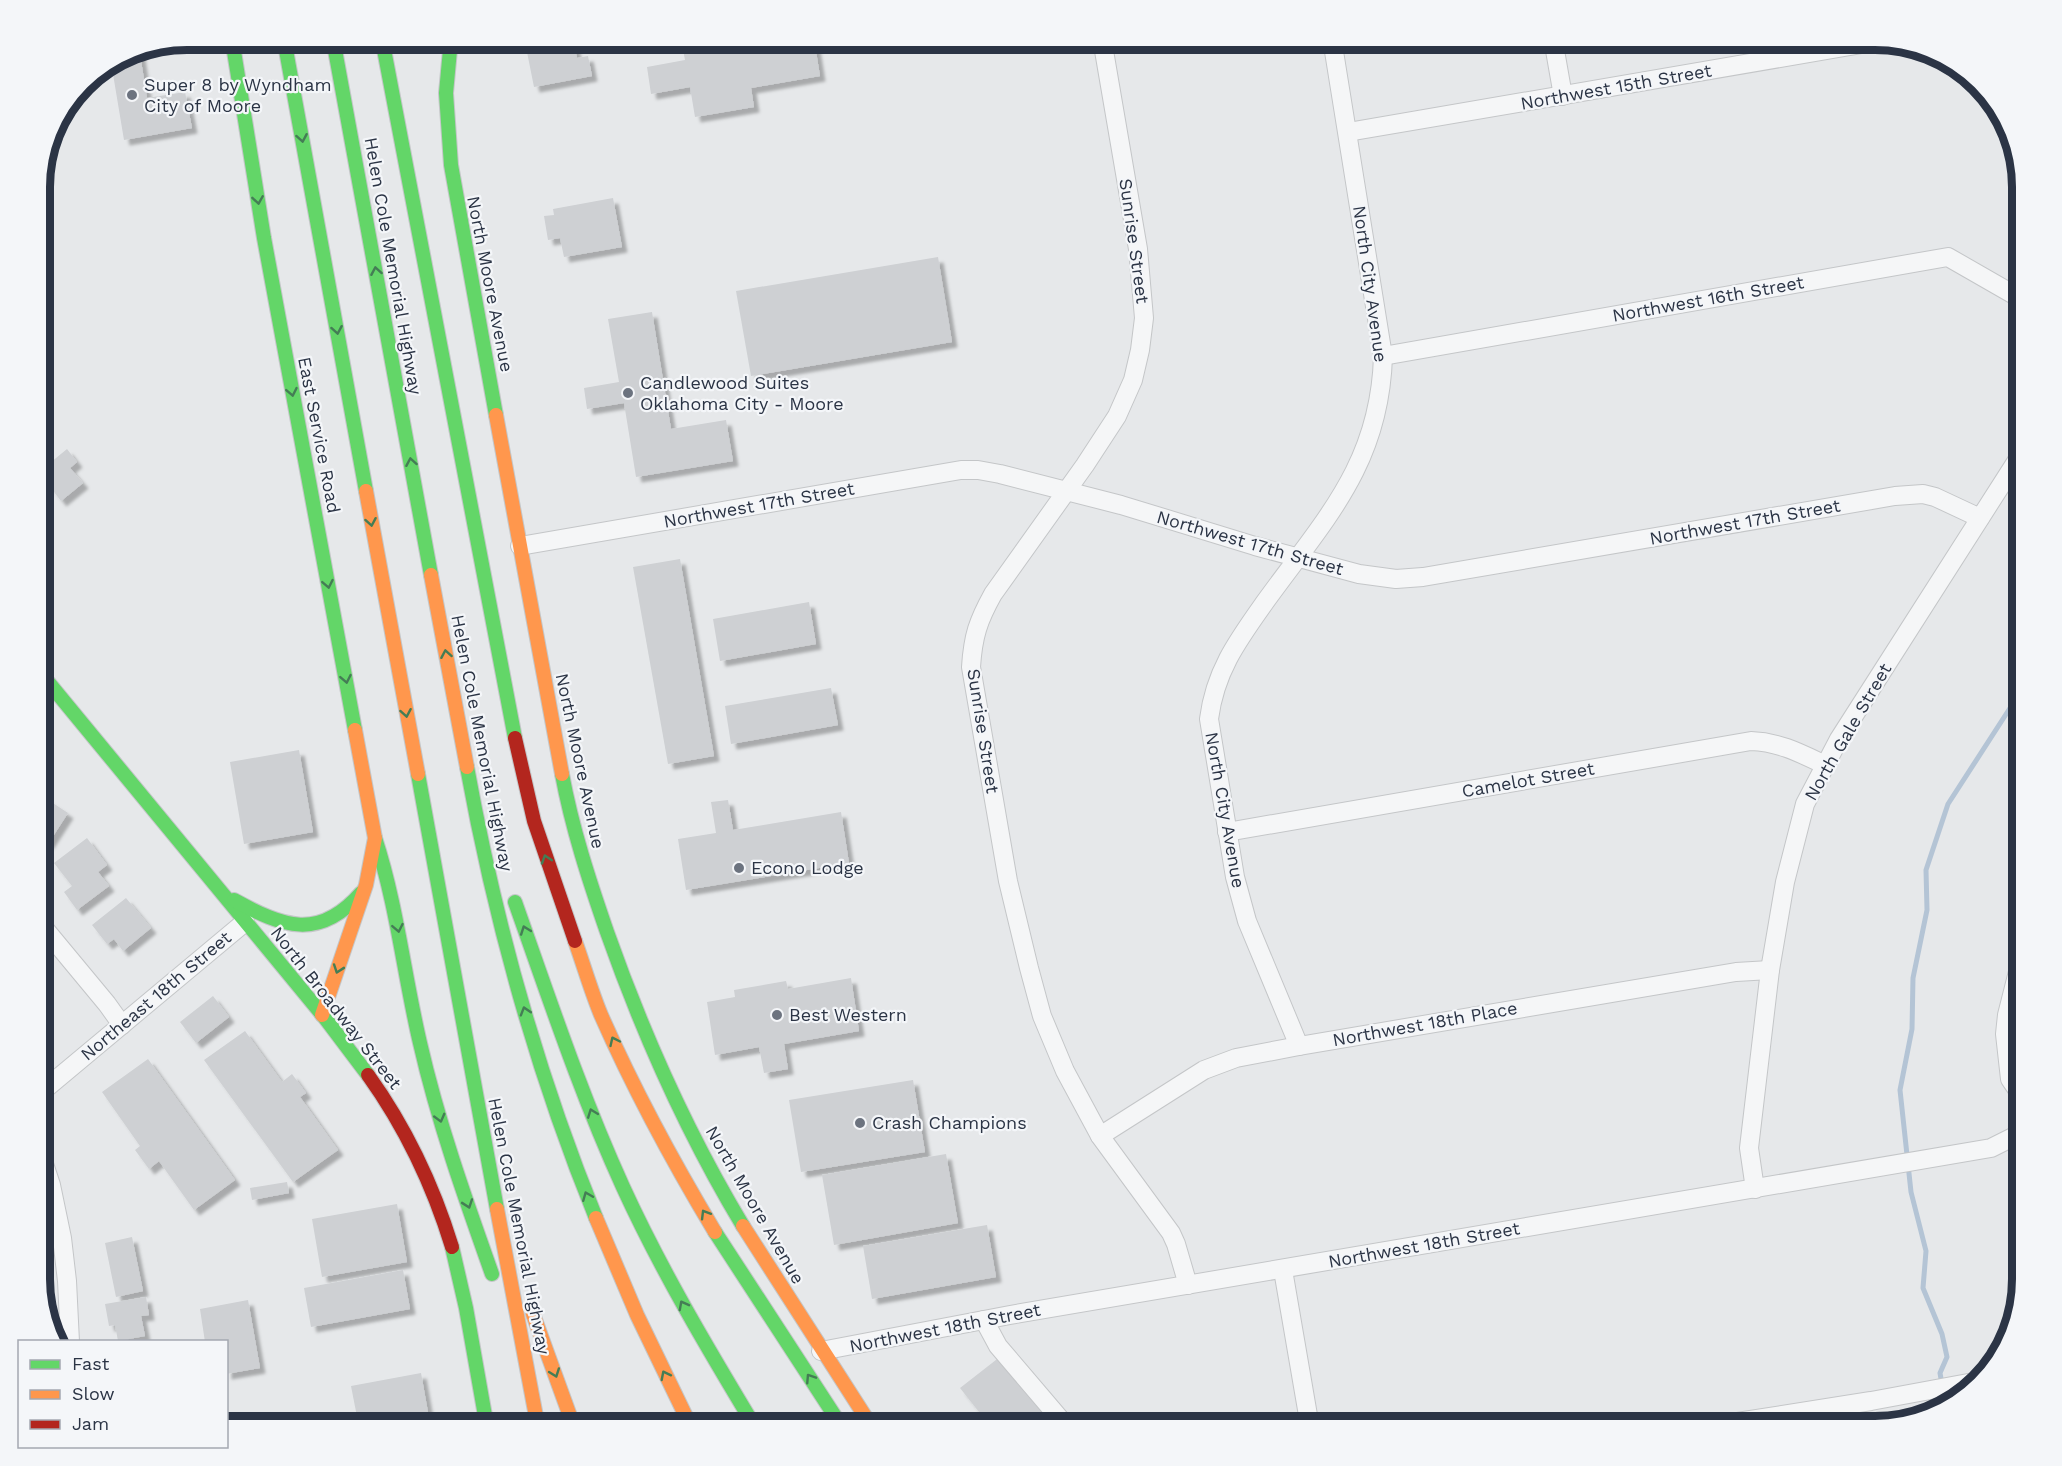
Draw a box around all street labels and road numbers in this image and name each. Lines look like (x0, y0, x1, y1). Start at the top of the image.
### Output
street label: Northwest 15th Street (1519, 59, 1714, 114)
street label: Helen Cole Memorial Highway (360, 136, 427, 397)
street label: Sunrise Street (1115, 177, 1154, 305)
street label: North Moore Avenue (463, 194, 518, 374)
street label: North City Avenue (1349, 204, 1392, 364)
street label: Northwest 16th Street (1610, 271, 1806, 326)
street label: East Service Road (294, 355, 345, 515)
street label: Northwest 17th Street (662, 477, 856, 532)
street label: Northwest 17th Street (1648, 494, 1842, 549)
street label: Northwest 17th Street (1154, 506, 1346, 579)
street label: Helen Cole Memorial Highway (447, 613, 518, 874)
street label: North Gale Street (1800, 659, 1896, 804)
street label: Sunrise Street (963, 667, 1004, 795)
street label: North Moore Avenue (552, 671, 609, 851)
street label: North City Avenue (1201, 730, 1250, 890)
street label: Camelot Street (1460, 757, 1596, 801)
street label: North Broadway Street (266, 922, 407, 1093)
street label: Northeast 18th Street (76, 926, 235, 1065)
street label: Northwest 18th Place (1331, 997, 1519, 1050)
street label: Helen Cole Memorial Highway (484, 1096, 555, 1357)
street label: North Moore Avenue (702, 1122, 809, 1287)
street label: Northwest 18th Street (1326, 1217, 1522, 1272)
street label: Northwest 18th Street (848, 1299, 1043, 1356)

